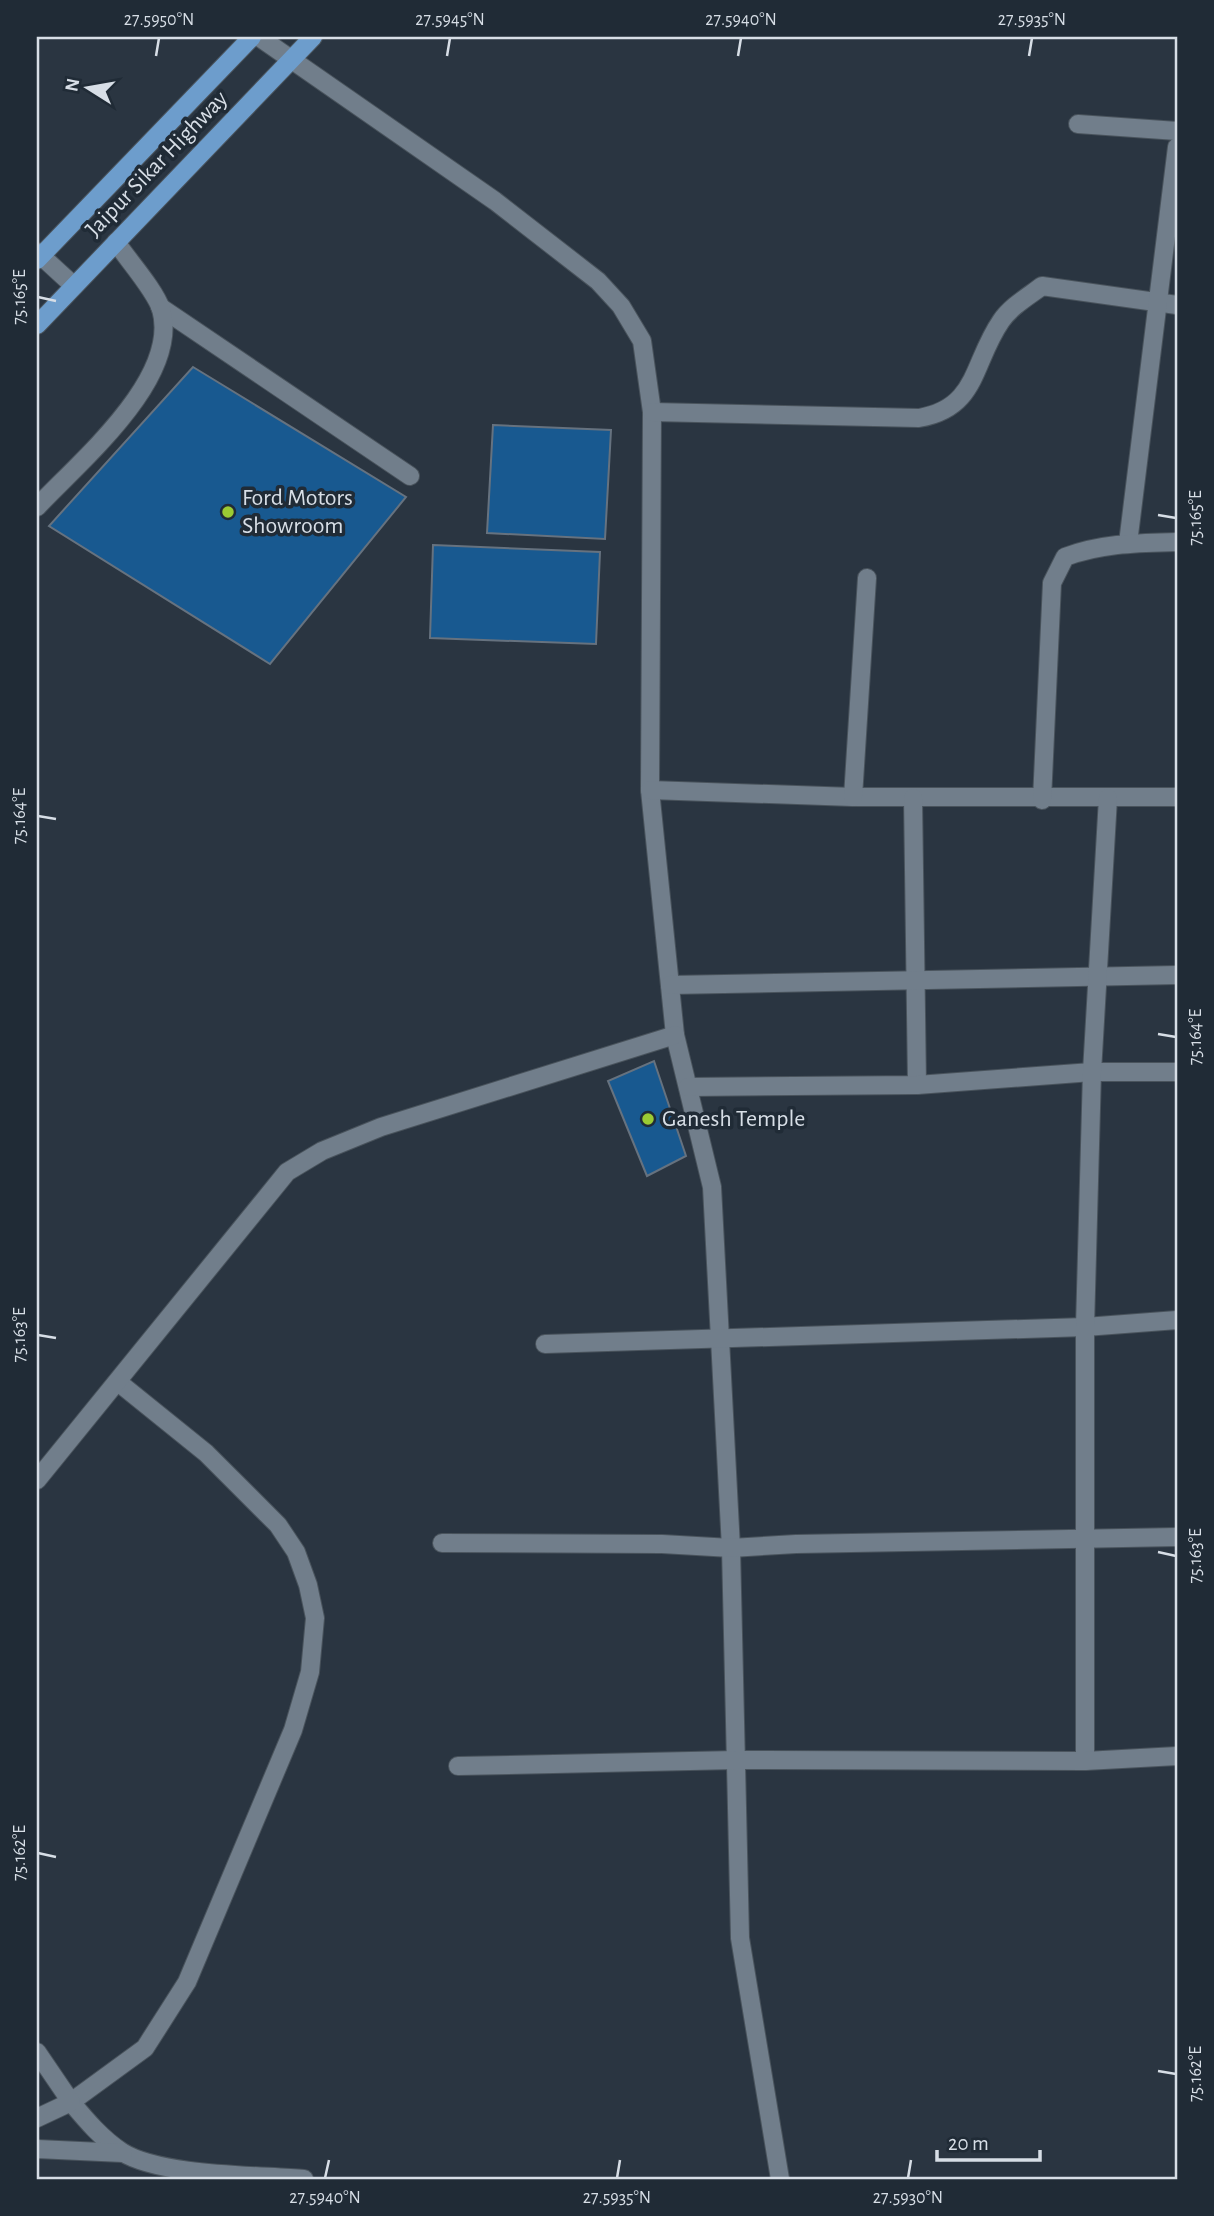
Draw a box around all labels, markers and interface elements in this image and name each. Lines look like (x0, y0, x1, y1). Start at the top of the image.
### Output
text: 27.5950°N (124, 11, 194, 29)
text: 27.5945°N (415, 11, 485, 29)
text: 27.5940°N (705, 11, 777, 29)
text: 27.5935°N (998, 11, 1066, 29)
north arrow (52, 52, 122, 122)
text: N (62, 77, 83, 93)
street label: Jaipur Sikar Highway (81, 86, 233, 242)
text: 75.165°E (11, 269, 29, 325)
place label: Ford Motors Showroom (242, 486, 353, 538)
text: 75.165°E (1187, 490, 1205, 546)
marker: Ford Motors Showroom (220, 504, 236, 520)
text: 75.164°E (11, 787, 29, 844)
text: 75.164°E (1187, 1008, 1205, 1065)
place label: Ganesh Temple (662, 1107, 805, 1131)
marker: Ganesh Temple (640, 1111, 656, 1127)
text: 75.163°E (11, 1307, 29, 1363)
text: 75.163°E (1187, 1528, 1205, 1584)
text: 75.162°E (11, 1825, 29, 1881)
text: 75.162°E (1187, 2046, 1205, 2102)
scale bar (937, 2118, 1041, 2162)
text: 20 m (948, 2133, 989, 2154)
text: 27.5940°N (289, 2189, 361, 2207)
text: 27.5935°N (583, 2189, 651, 2207)
text: 27.5930°N (873, 2189, 943, 2207)

